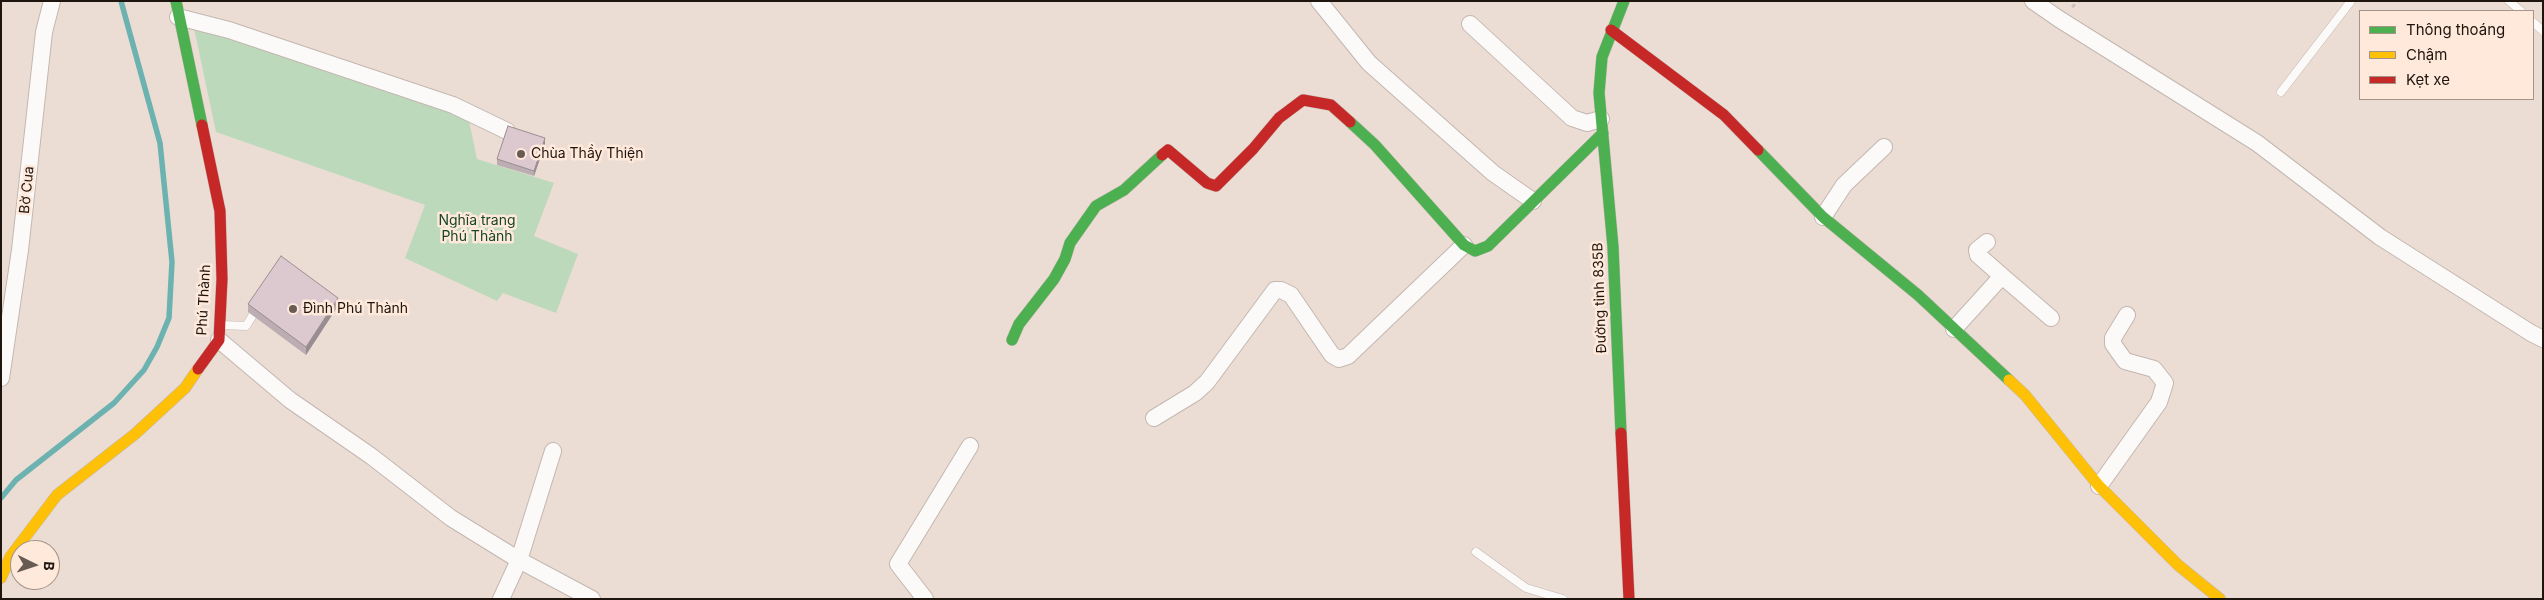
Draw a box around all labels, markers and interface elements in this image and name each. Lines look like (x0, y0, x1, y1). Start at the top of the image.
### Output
legend (2359, 10, 2534, 100)
text: Thông thoáng (2406, 20, 2505, 39)
text: Chậm (2406, 45, 2447, 64)
text: Kẹt xe (2406, 70, 2450, 89)
place label: Chùa Thầy Thiện (531, 146, 643, 162)
marker: Chùa Thầy Thiện (515, 148, 527, 160)
street label: Bờ Cua (16, 165, 38, 215)
park label: Nghĩa trang Phú Thành (438, 213, 516, 246)
street label: Đường tỉnh 835B (1590, 242, 1610, 354)
street label: Phú Thành (194, 264, 214, 336)
place label: Đình Phú Thành (303, 301, 408, 317)
marker: Đình Phú Thành (287, 303, 299, 315)
north arrow (10, 540, 60, 590)
text: B (41, 561, 58, 571)

